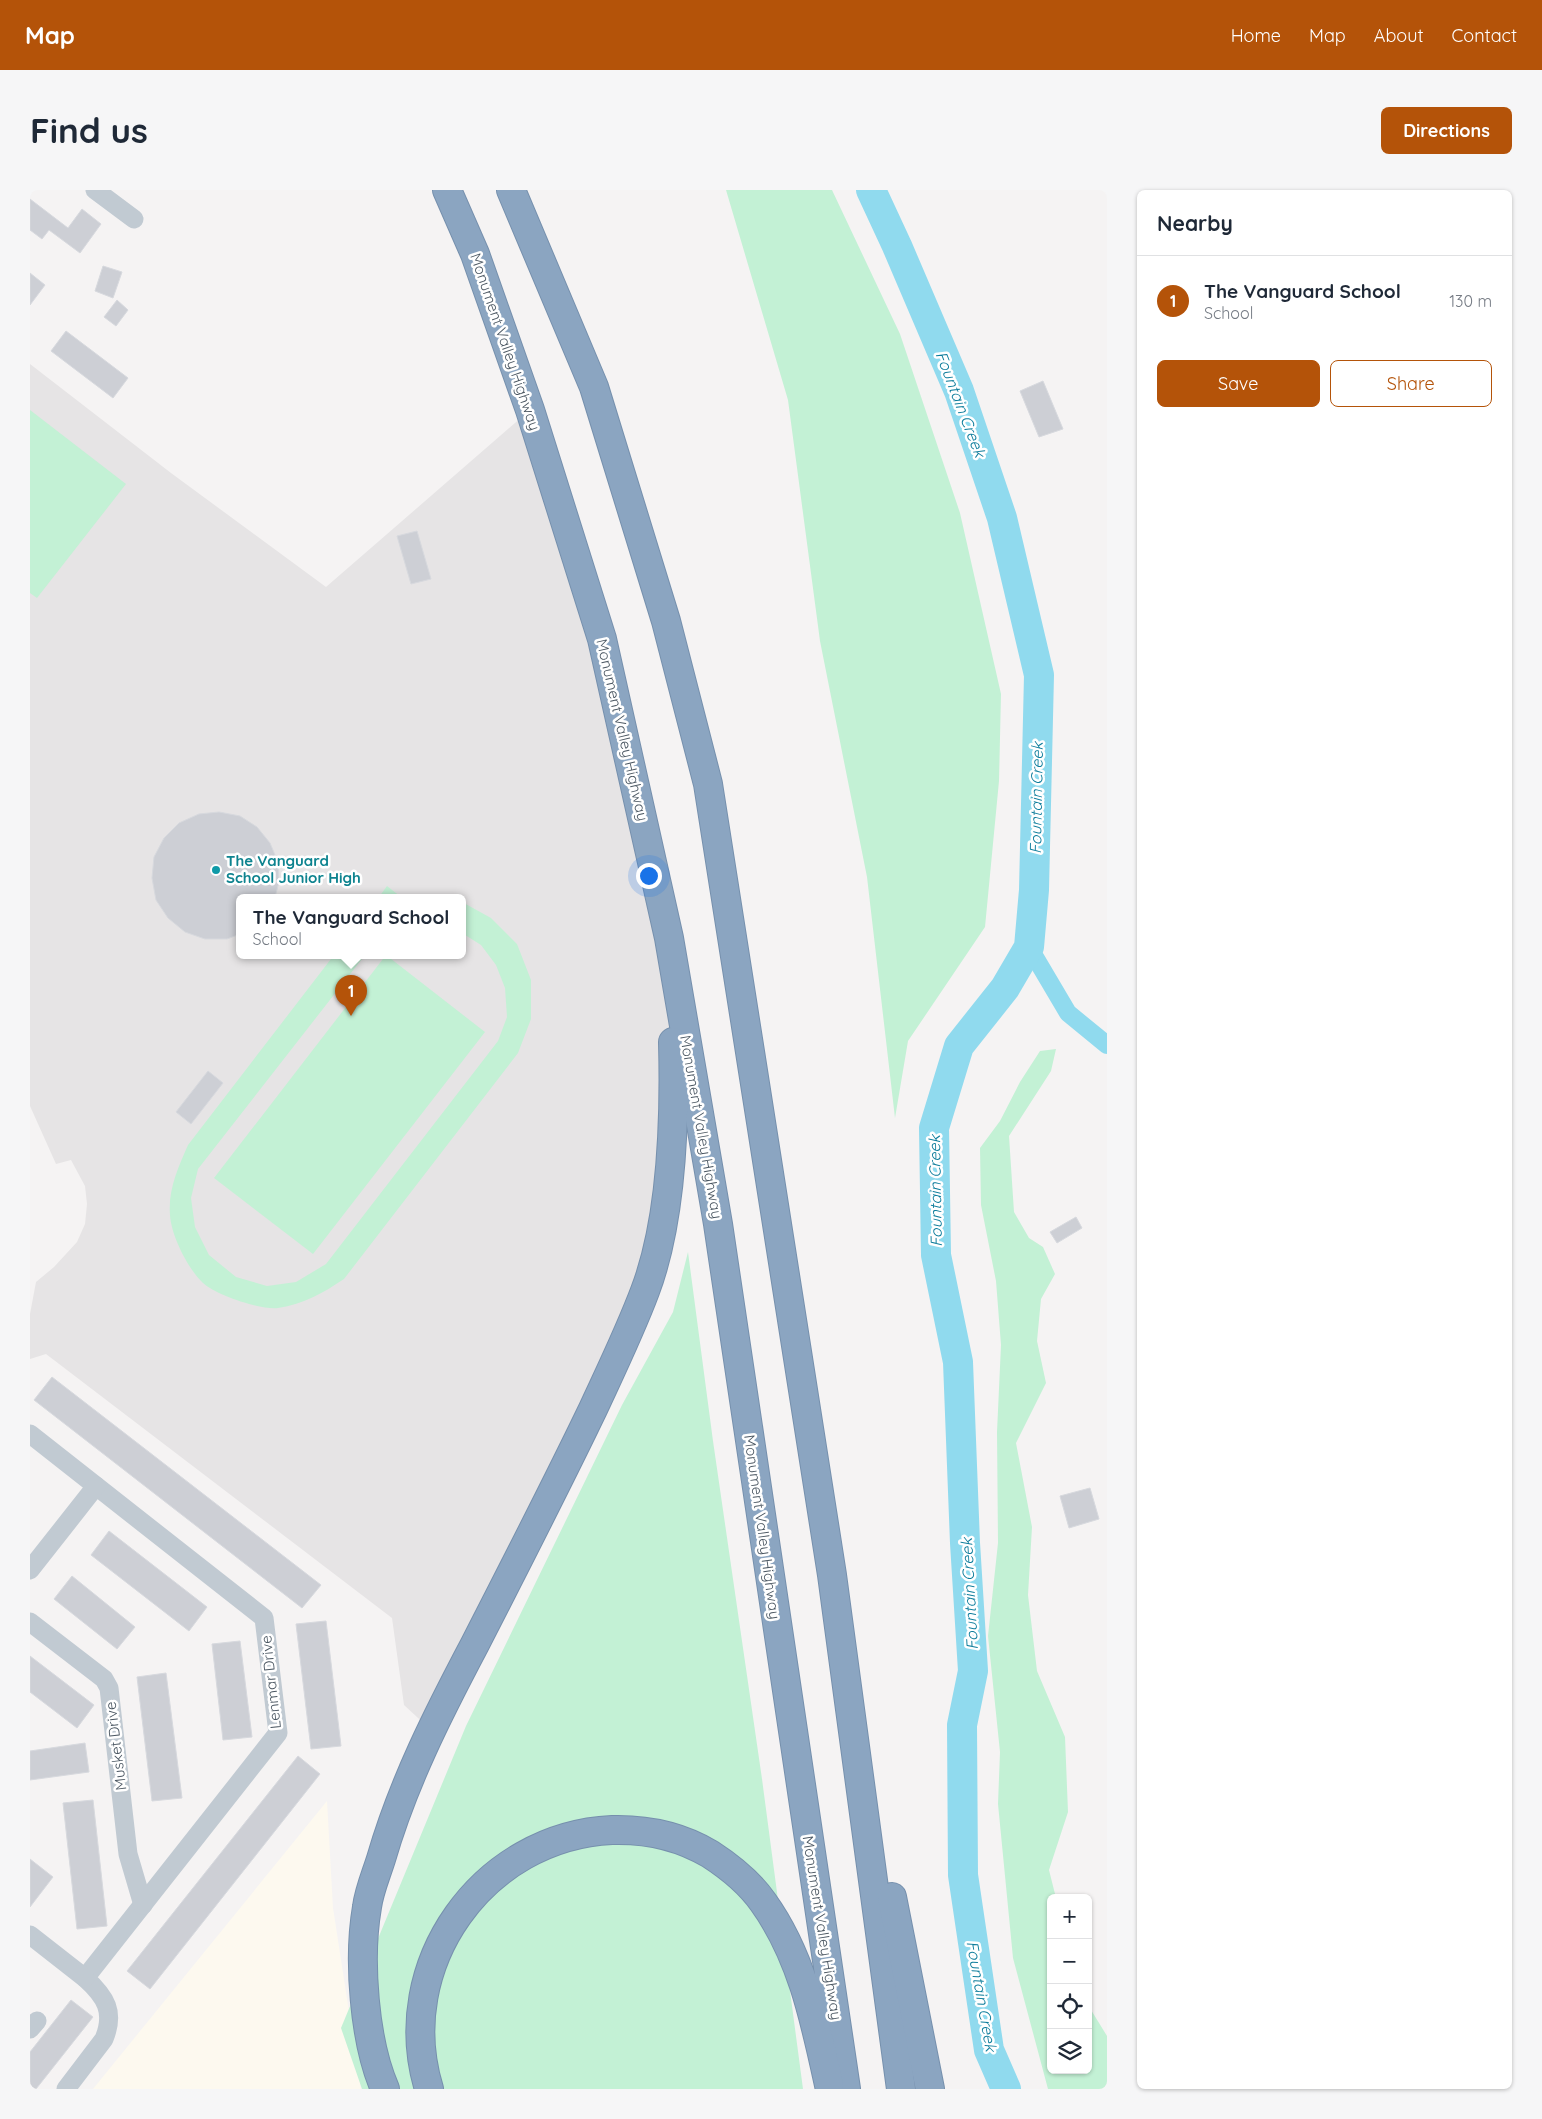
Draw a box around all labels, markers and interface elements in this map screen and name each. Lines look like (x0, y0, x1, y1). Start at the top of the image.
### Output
text: Map (25, 20, 75, 50)
text: Home (1231, 24, 1281, 47)
text: Map (1309, 24, 1346, 47)
text: About (1374, 24, 1424, 47)
text: Contact (1452, 24, 1517, 47)
button: Directions (1381, 107, 1512, 154)
text: Find us (30, 108, 148, 152)
text: Nearby (1157, 210, 1233, 236)
street label: Monument Valley Highway (466, 251, 545, 433)
text: The Vanguard School (1204, 279, 1401, 303)
text: 1 (1170, 291, 1176, 311)
text: 130 m (1449, 291, 1492, 311)
text: School (1204, 303, 1253, 323)
water label: Fountain Creek (932, 348, 991, 461)
button: Save (1157, 360, 1320, 407)
button: Share (1330, 360, 1492, 407)
street label: Monument Valley Highway (592, 637, 653, 823)
water label: Fountain Creek (1025, 740, 1047, 854)
place label: The Vanguard School Junior High (226, 851, 361, 887)
your location (636, 863, 662, 889)
marker: The Vanguard School Junior High (210, 864, 222, 876)
popup (236, 894, 466, 959)
text: The Vanguard School (253, 905, 449, 929)
text: School (253, 929, 302, 949)
pin: 1 (335, 975, 367, 1016)
street label: Monument Valley Highway (676, 1034, 727, 1220)
water label: Fountain Creek (924, 1133, 946, 1247)
street label: Monument Valley Highway (740, 1433, 785, 1620)
water label: Fountain Creek (956, 1536, 982, 1650)
street label: Lenmar Drive (256, 1634, 285, 1730)
street label: Musket Drive (101, 1701, 130, 1792)
street label: Monument Valley Highway (799, 1835, 846, 2021)
map controls (1047, 1894, 1092, 2074)
button: + (1047, 1894, 1092, 1939)
water label: Fountain Creek (962, 1939, 1002, 2054)
button: − (1047, 1939, 1092, 1984)
button: locate (1047, 1984, 1092, 2029)
button: layers (1047, 2029, 1092, 2074)

